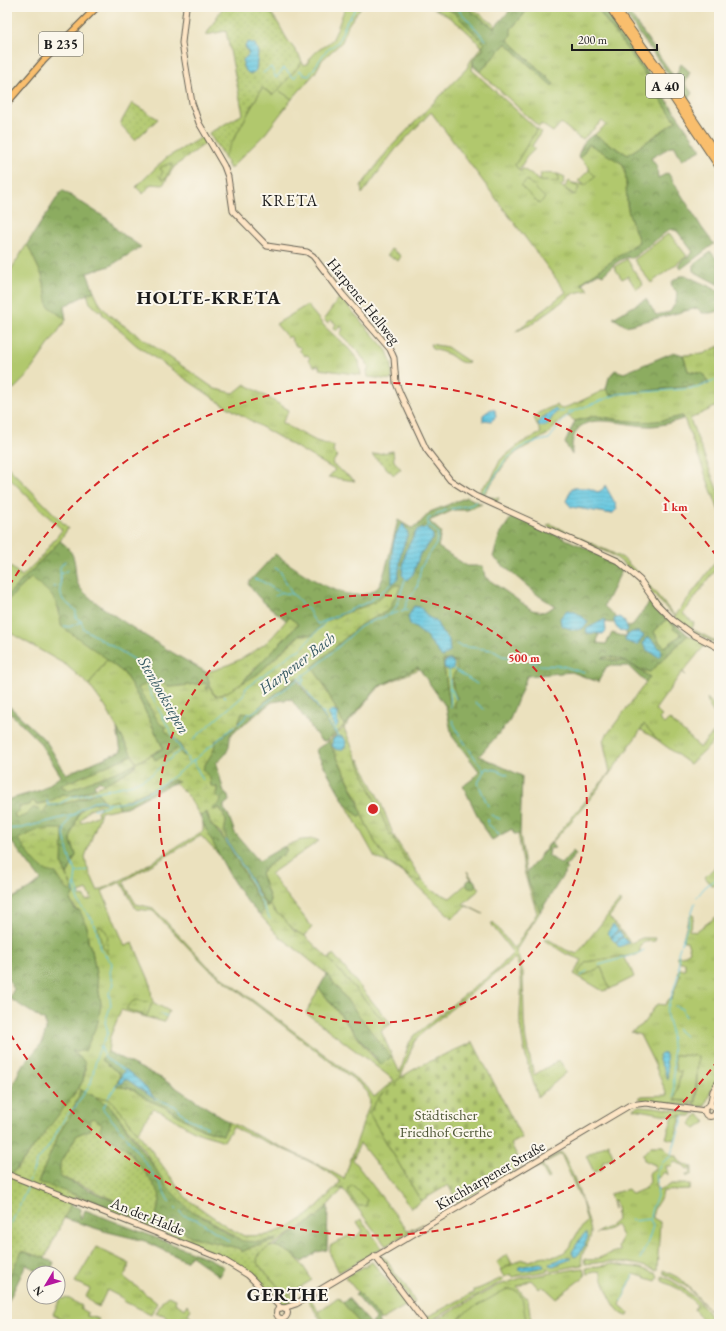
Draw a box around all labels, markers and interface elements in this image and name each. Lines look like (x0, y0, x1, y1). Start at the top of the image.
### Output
scale bar (572, 26, 657, 52)
road number: B 235 (39, 32, 83, 56)
text: 200 m (578, 32, 608, 48)
road number: A 40 (646, 74, 684, 98)
district label: KRETA (262, 190, 318, 211)
street label: Harpener Hellweg (323, 254, 405, 349)
district label: HOLTE-KRETA (137, 285, 281, 310)
text: 1 km (662, 499, 688, 515)
water label: Harpener Bach (254, 627, 340, 699)
text: 500 m (508, 650, 540, 666)
water label: Stenbocksiepen (133, 652, 195, 738)
centre of rings (366, 802, 380, 816)
park label: Städtischer Friedhof Gerthe (400, 1105, 492, 1141)
street label: Kirchharpener Straße (432, 1136, 548, 1214)
street label: An der Halde (107, 1192, 188, 1239)
north arrow (26, 1265, 66, 1305)
district label: GERTHE (247, 1282, 329, 1307)
text: N (30, 1283, 46, 1299)

